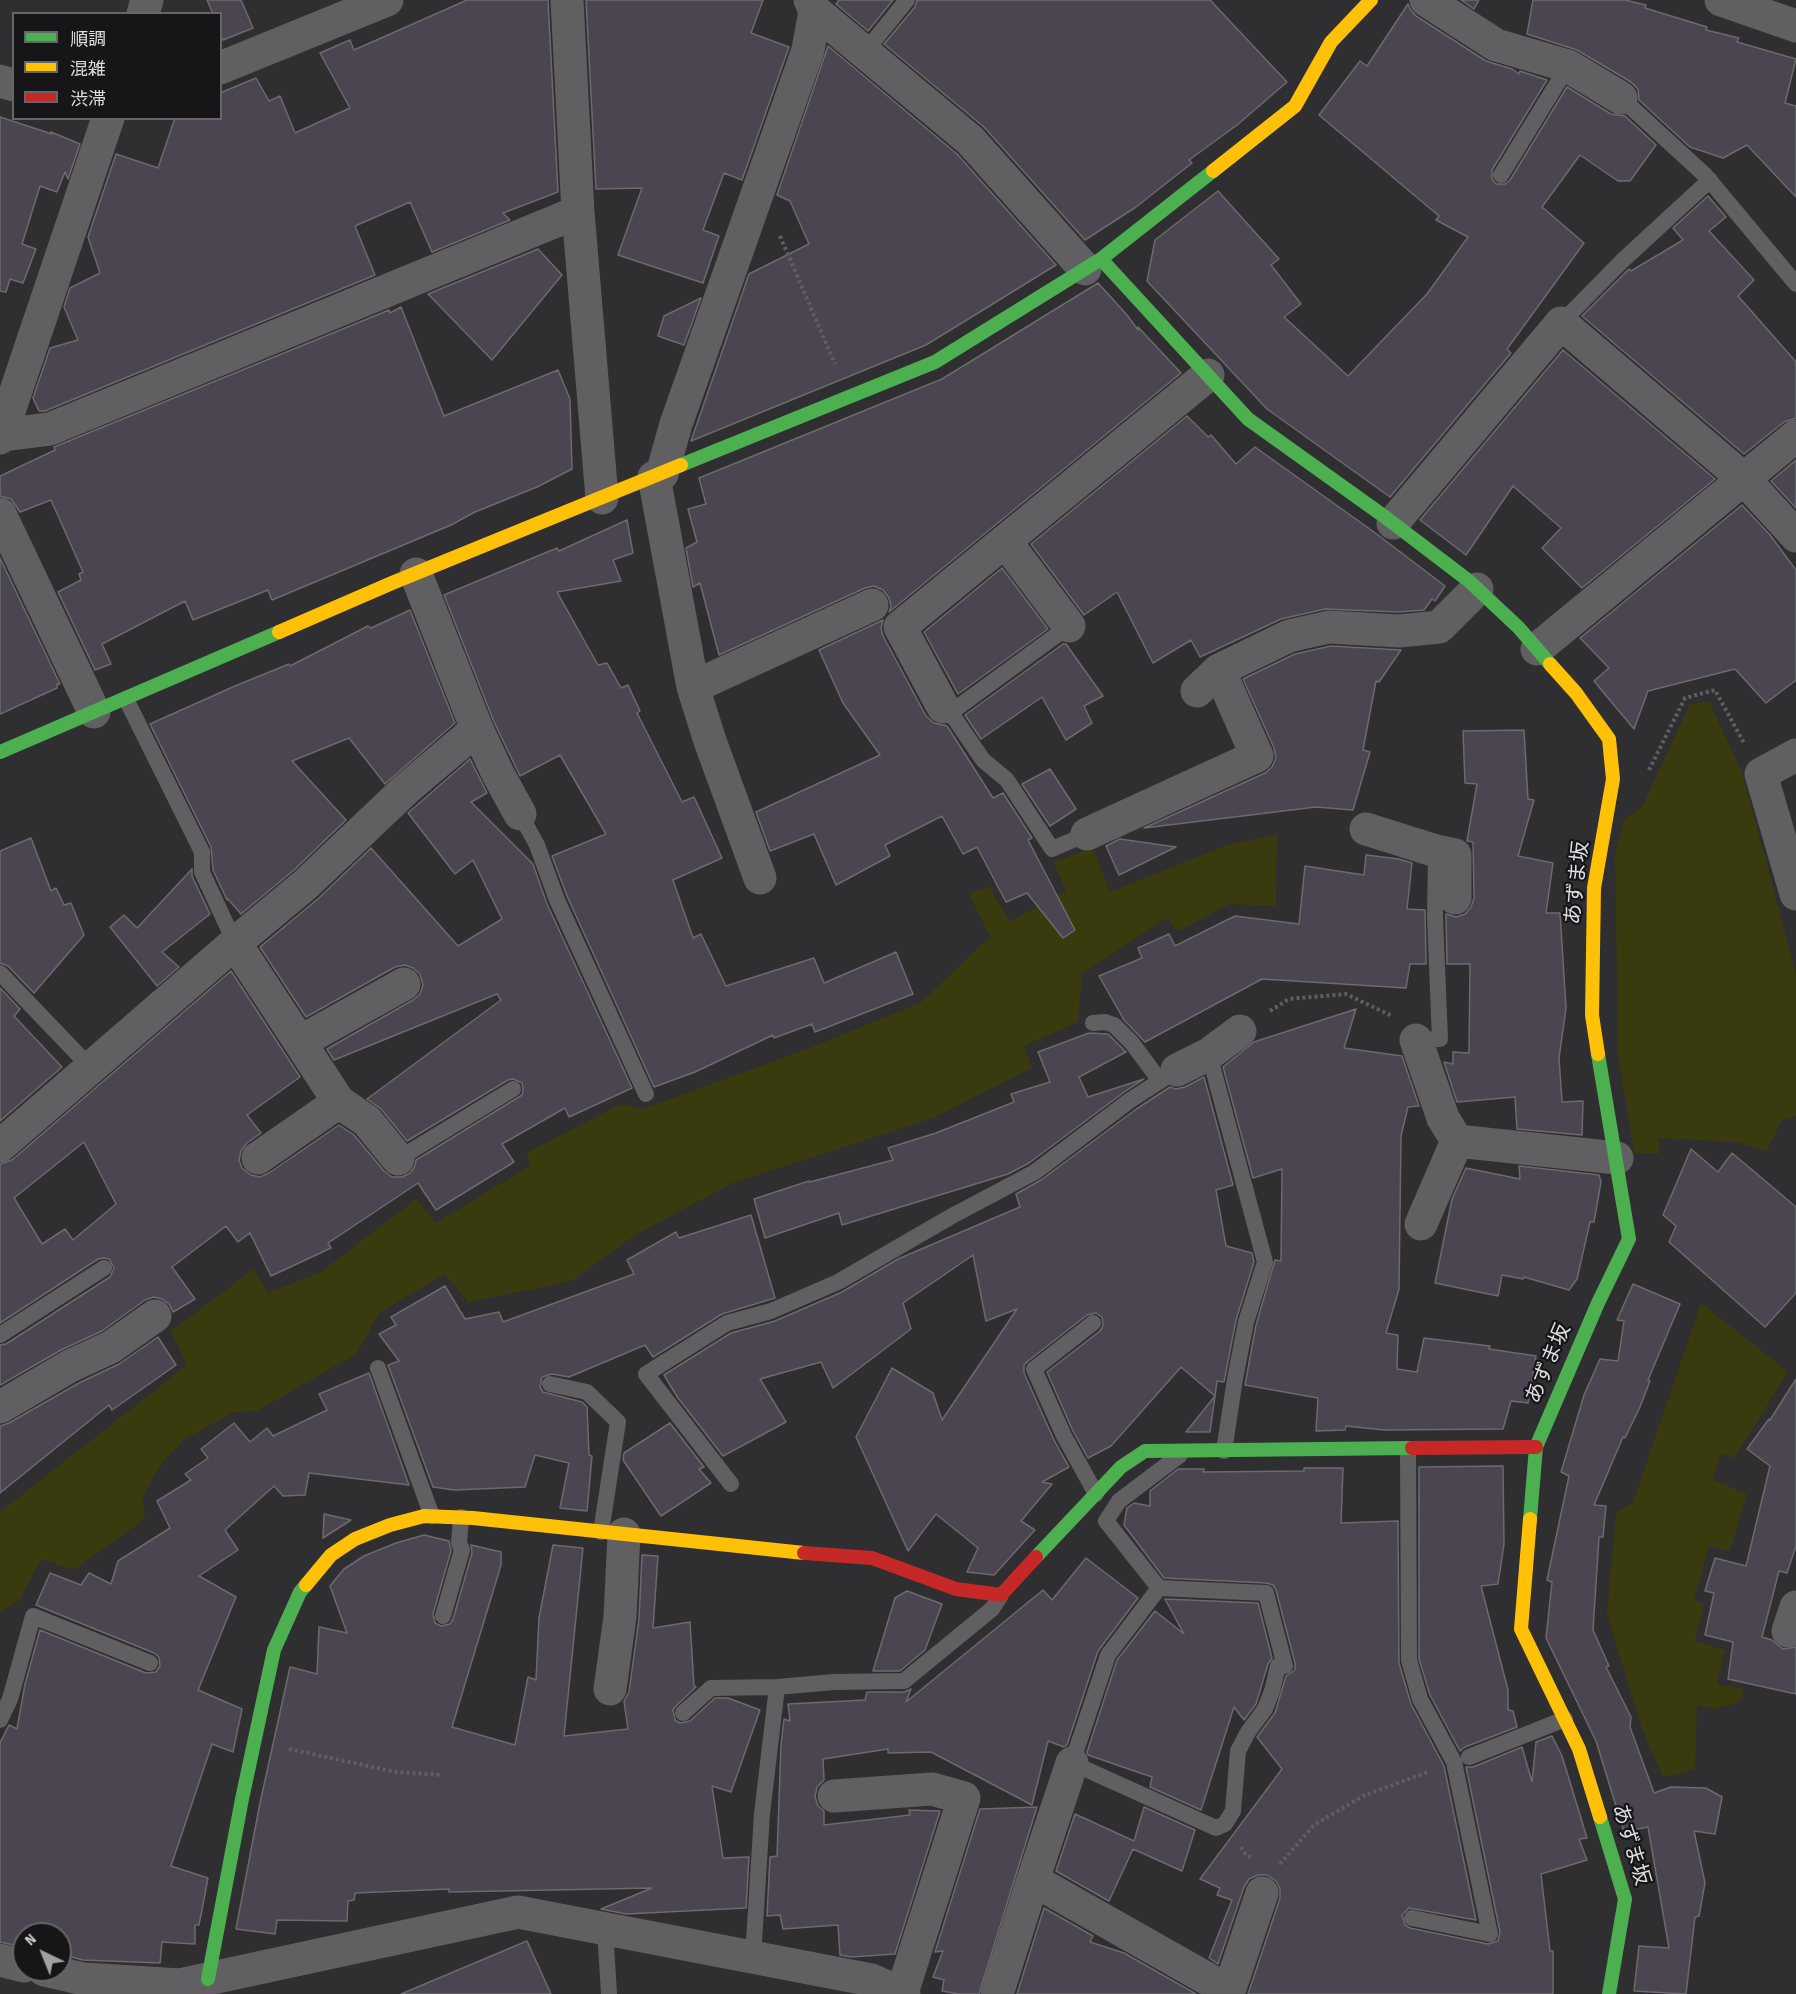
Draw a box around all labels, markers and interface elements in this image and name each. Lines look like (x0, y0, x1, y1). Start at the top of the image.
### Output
legend (12, 12, 222, 120)
text: 順調 (70, 29, 106, 50)
text: 混雑 (70, 59, 106, 80)
text: 渋滞 (70, 89, 106, 110)
street label: あずま坂 (1561, 840, 1595, 926)
street label: あずま坂 (1521, 1320, 1577, 1408)
street label: あずま坂 (1606, 1801, 1654, 1889)
north arrow (12, 1922, 72, 1982)
text: N (21, 1930, 40, 1950)

